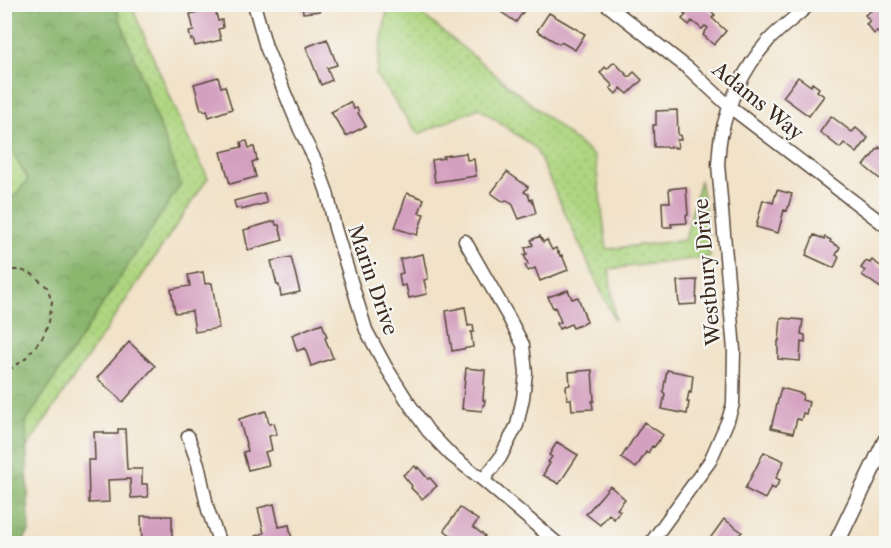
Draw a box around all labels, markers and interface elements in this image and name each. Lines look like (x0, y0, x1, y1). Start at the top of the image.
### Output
street label: Adams Way (707, 56, 809, 146)
street label: Westbury Drive (689, 197, 725, 348)
street label: Marin Drive (343, 222, 403, 338)

